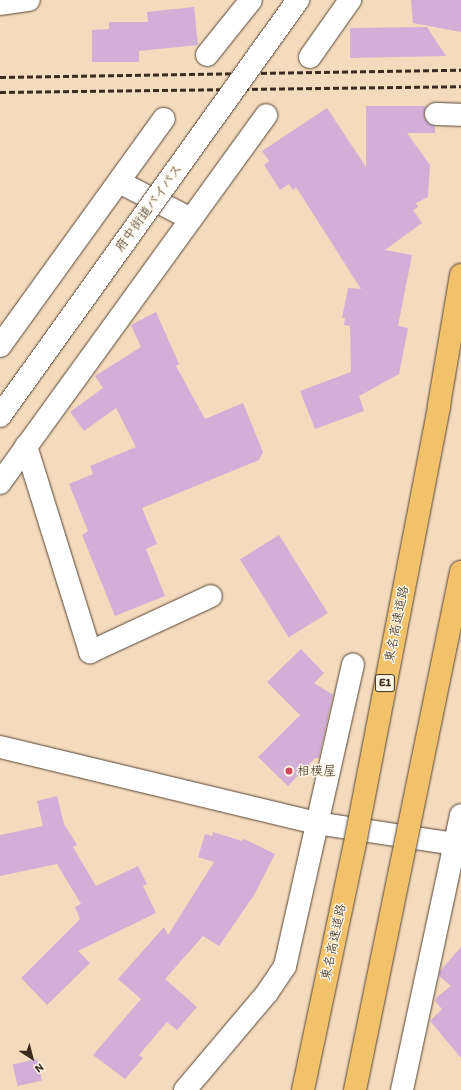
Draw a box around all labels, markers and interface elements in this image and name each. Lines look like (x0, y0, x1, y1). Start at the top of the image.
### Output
street label: 府中街道バイパス (112, 161, 186, 255)
street label: 東名高速道路 (382, 584, 412, 664)
road number: E1 (374, 673, 396, 693)
place label: 相模屋 (297, 763, 336, 779)
marker: 相模屋 (284, 766, 294, 776)
street label: 東名高速道路 (318, 902, 350, 982)
north arrow (12, 1038, 52, 1078)
text: N (33, 1061, 46, 1076)

